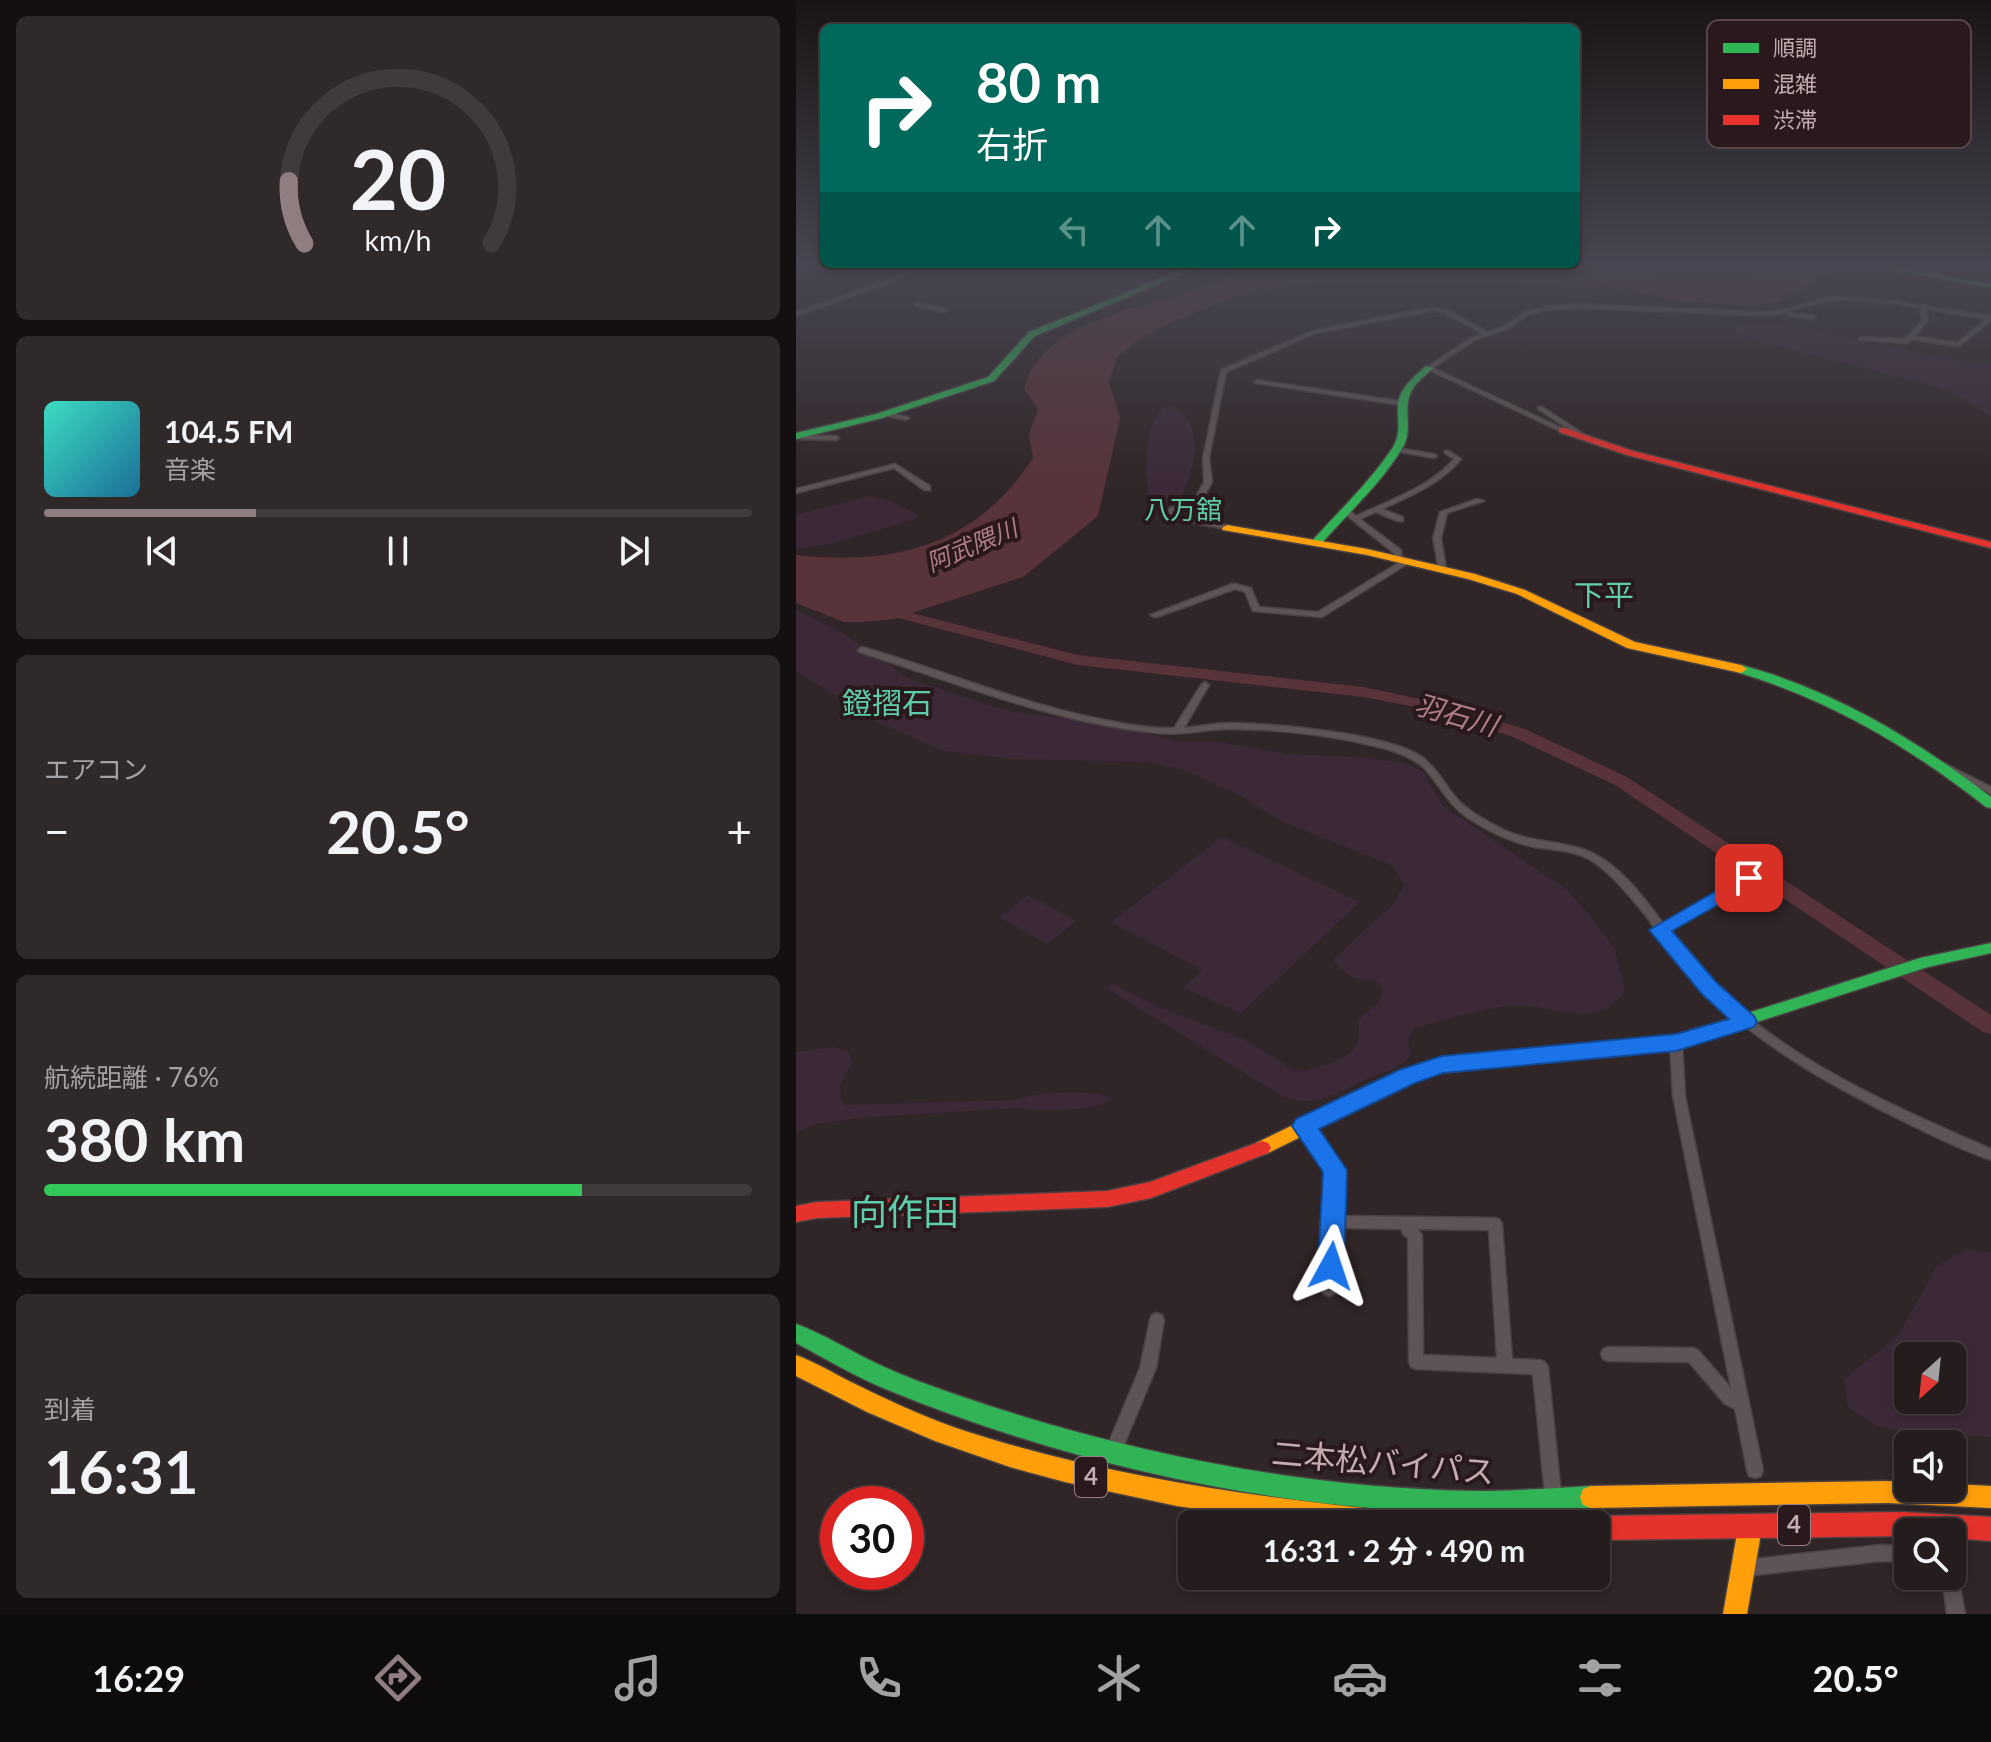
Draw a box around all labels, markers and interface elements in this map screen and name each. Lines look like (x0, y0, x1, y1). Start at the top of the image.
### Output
legend (1707, 20, 1971, 148)
text: 順調 (1773, 34, 1817, 61)
text: 80 m (976, 48, 1101, 115)
icon: right (844, 56, 948, 160)
text: 混雑 (1773, 70, 1817, 97)
text: 渋滞 (1773, 106, 1817, 133)
text: 右折 (976, 122, 1048, 166)
text: 20 (350, 127, 446, 227)
icon: left (1052, 208, 1096, 252)
icon: ahead (1136, 208, 1180, 252)
icon: ahead (1220, 208, 1264, 252)
icon: right (1304, 208, 1348, 252)
text: km/h (365, 223, 431, 257)
text: 104.5 FM (164, 413, 293, 449)
text: 音楽 (164, 453, 216, 485)
district label: 八万舘 (1144, 493, 1222, 525)
water label: 阿武隈川 (922, 511, 1024, 577)
icon: previous (140, 529, 184, 573)
icon: pause (376, 529, 420, 573)
icon: next (612, 529, 656, 573)
district label: 下平 (1574, 576, 1634, 612)
district label: 鐙摺石 (842, 684, 932, 720)
water label: 羽石川 (1411, 686, 1504, 743)
text: エアコン (44, 753, 148, 785)
text: 20.5° (326, 795, 470, 867)
text: − (44, 805, 70, 857)
text: + (726, 805, 752, 857)
pin (1715, 844, 1783, 912)
icon: arrive (1727, 856, 1771, 900)
text: 航続距離 · 76% (44, 1061, 219, 1093)
text: 380 km (44, 1103, 245, 1175)
district label: 向作田 (851, 1189, 959, 1233)
position arrow (1289, 1224, 1373, 1308)
north arrow (1894, 1342, 1966, 1414)
map controls (1894, 1342, 1966, 1590)
text: 到着 (44, 1393, 96, 1425)
button: sound (1894, 1430, 1966, 1502)
street label: 二本松バイパス (1270, 1432, 1496, 1491)
text: 16:31 (44, 1435, 199, 1507)
road number: 4 (1075, 1457, 1107, 1497)
speed limit sign: 30 (820, 1486, 924, 1590)
road number: 4 (1778, 1505, 1810, 1545)
button: search (1894, 1518, 1966, 1590)
text: 16:31 · 2 分 · 490 m (1263, 1532, 1525, 1568)
icon: directions (370, 1650, 426, 1706)
icon: music (610, 1650, 666, 1706)
icon: phone (851, 1650, 907, 1706)
icon: climate (1091, 1650, 1147, 1706)
icon: car (1332, 1650, 1388, 1706)
icon: filters (1572, 1650, 1628, 1706)
text: 16:29 (92, 1656, 185, 1700)
text: 20.5° (1813, 1656, 1899, 1700)

